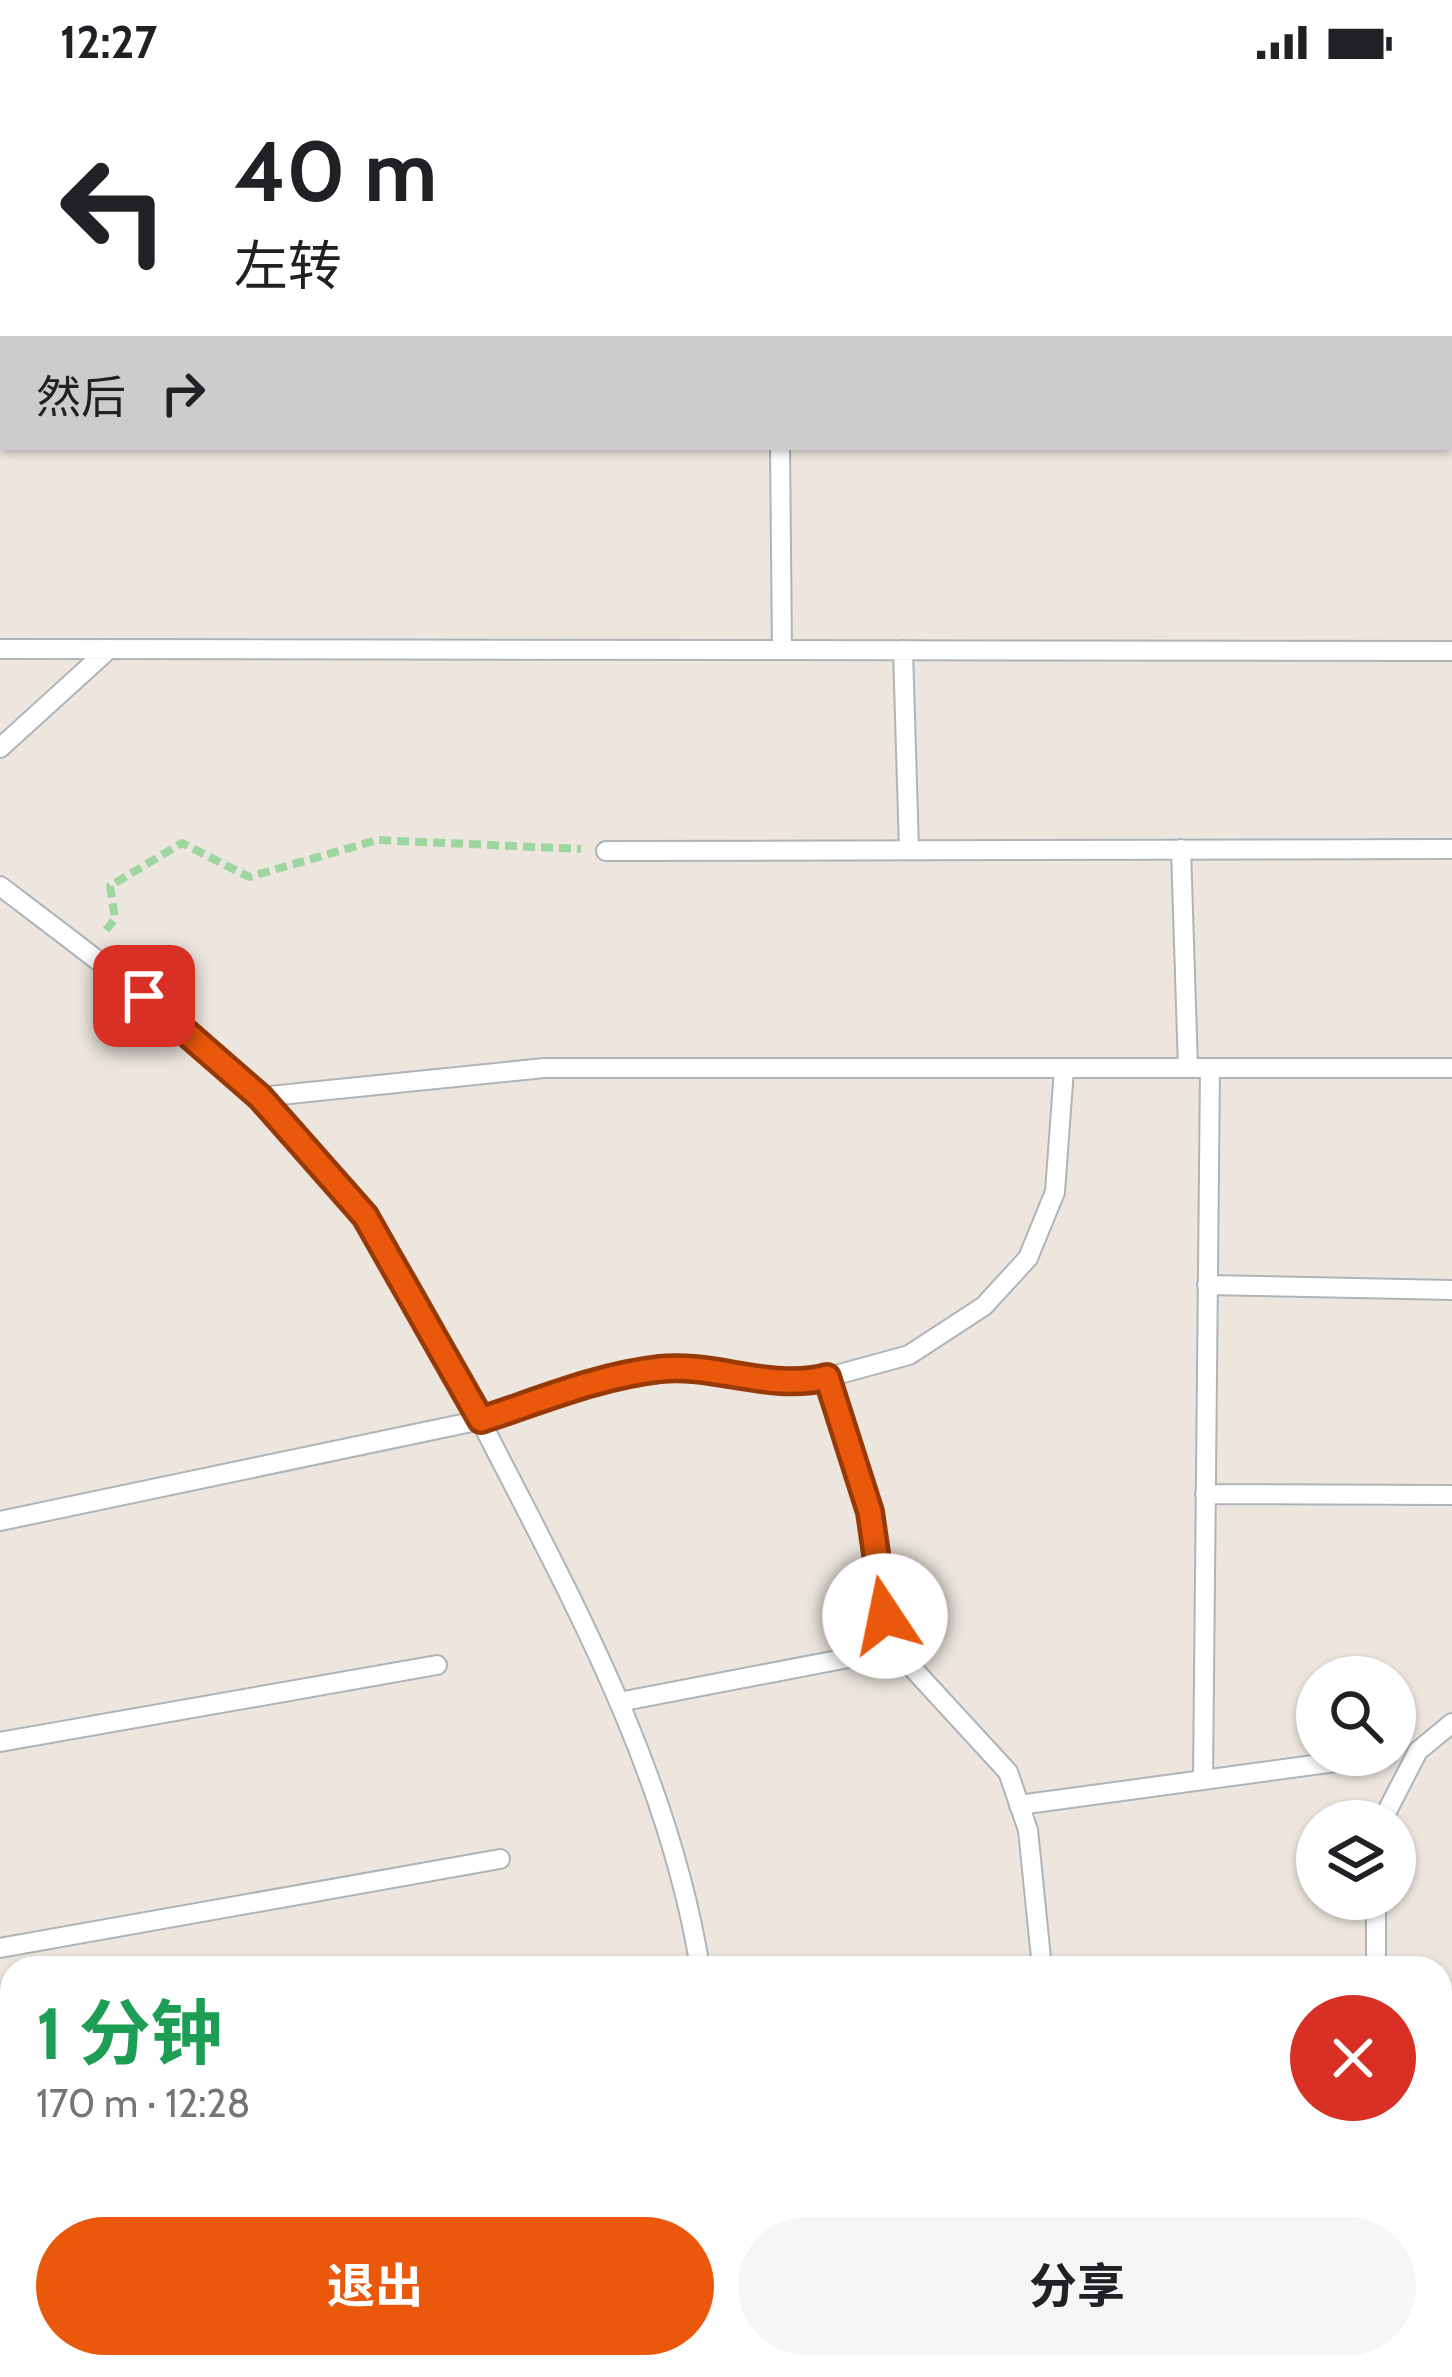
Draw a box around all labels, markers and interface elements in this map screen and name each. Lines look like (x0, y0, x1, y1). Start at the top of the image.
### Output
text: 12:27 (60, 15, 157, 69)
text: 40 m (234, 120, 437, 222)
icon: left (36, 132, 192, 288)
text: 左转 (234, 233, 342, 299)
icon: right (150, 360, 216, 426)
text: 然后 (36, 370, 126, 424)
pin (93, 945, 195, 1047)
icon: arrive (111, 963, 177, 1029)
position arrow (822, 1553, 948, 1679)
map controls (1296, 1656, 1416, 1920)
button: search (1296, 1656, 1416, 1776)
button: layers (1296, 1800, 1416, 1920)
text: 1 分钟 (36, 1990, 223, 2077)
button: close (1290, 1995, 1416, 2121)
text: 170 m · 12:28 (36, 2079, 250, 2127)
button: 退出 (36, 2217, 714, 2355)
button: 分享 (738, 2217, 1416, 2355)

